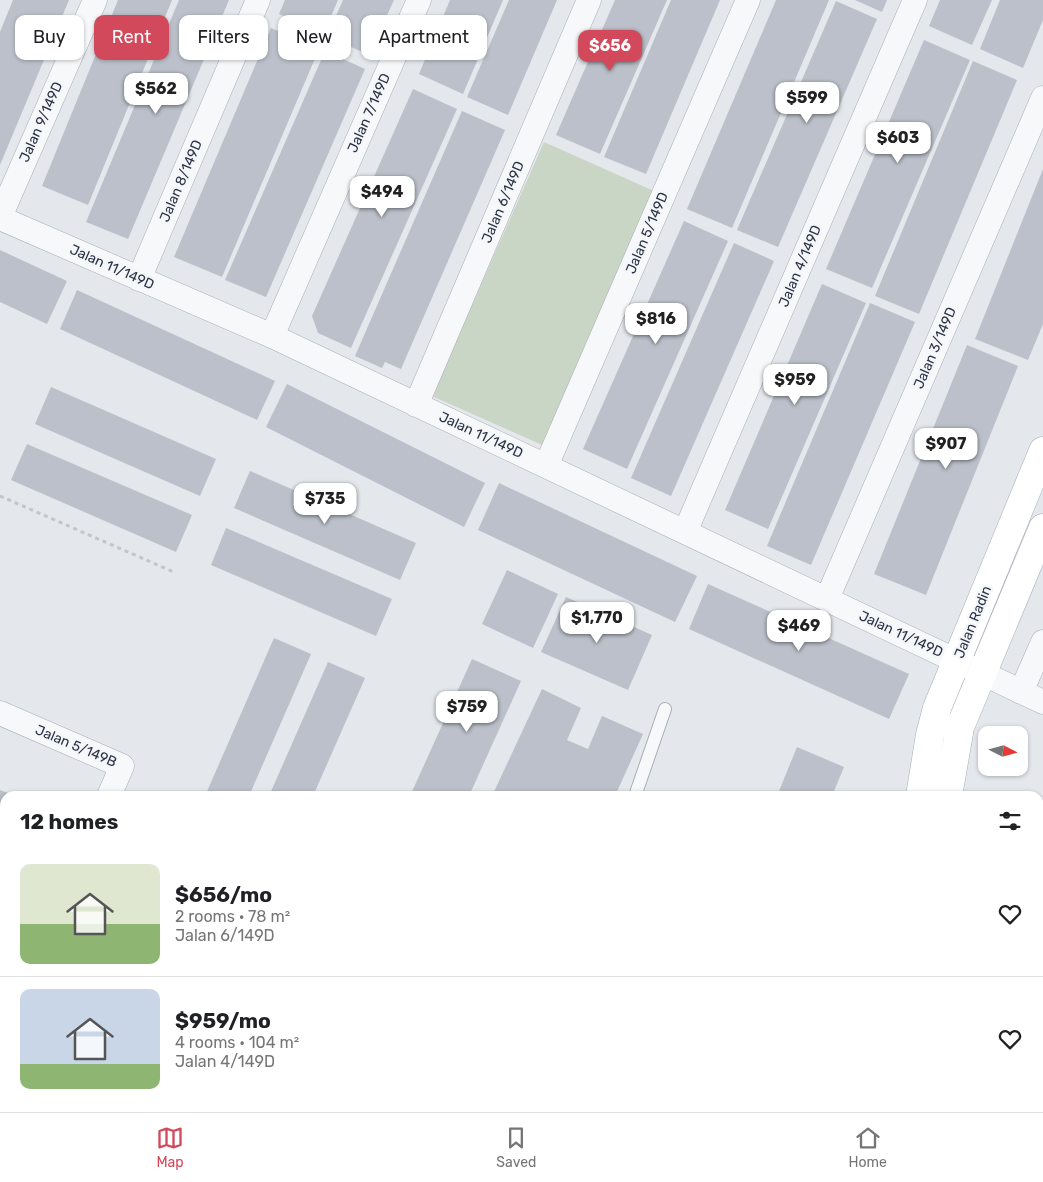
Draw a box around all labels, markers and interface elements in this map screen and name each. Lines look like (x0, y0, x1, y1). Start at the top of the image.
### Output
chip: Buy (15, 15, 84, 60)
chip: Rent (94, 15, 169, 60)
chip: Filters (179, 15, 268, 60)
chip: New (278, 15, 351, 60)
chip: Apartment (361, 15, 487, 60)
pin: $656 (580, 30, 640, 72)
text: $656 (589, 36, 631, 55)
street label: Jalan 7/149D (344, 71, 394, 155)
pin: $562 (126, 72, 186, 115)
street label: Jalan 9/149D (16, 79, 66, 165)
text: $562 (135, 79, 177, 98)
pin: $599 (777, 82, 837, 124)
text: $599 (786, 88, 828, 107)
pin: $603 (868, 121, 928, 164)
text: $603 (877, 128, 919, 147)
street label: Jalan 8/149D (156, 137, 206, 225)
street label: Jalan 6/149D (478, 159, 528, 245)
pin: $494 (352, 176, 412, 218)
text: $494 (361, 182, 403, 201)
street label: Jalan 5/149D (622, 190, 672, 276)
street label: Jalan 4/149D (775, 222, 825, 310)
street label: Jalan 11/149D (67, 241, 157, 293)
pin: $816 (626, 302, 686, 345)
street label: Jalan 3/149D (910, 305, 960, 391)
text: $816 (636, 309, 676, 328)
pin: $959 (765, 364, 825, 406)
text: $959 (774, 370, 816, 389)
street label: Jalan 11/149D (436, 408, 526, 462)
pin: $907 (916, 428, 976, 470)
text: $907 (926, 434, 967, 453)
pin: $735 (295, 482, 355, 525)
text: $735 (305, 489, 345, 508)
street label: Jalan Radin (951, 583, 995, 661)
pin: $1,770 (556, 602, 638, 644)
street label: Jalan 11/149D (856, 607, 946, 661)
text: $1,770 (571, 608, 623, 627)
pin: $469 (769, 610, 829, 652)
text: $469 (778, 616, 820, 635)
pin: $759 (437, 690, 497, 733)
text: $759 (447, 697, 487, 716)
street label: Jalan 5/149B (33, 721, 119, 771)
north arrow (978, 726, 1028, 776)
map controls (978, 726, 1028, 776)
icon: filters (996, 807, 1024, 835)
text: 12 homes (20, 809, 118, 834)
text: $656/mo (175, 882, 272, 907)
icon: home (60, 884, 120, 944)
icon: heart (996, 900, 1024, 928)
text: 2 rooms · 78 m² (175, 907, 290, 926)
text: Jalan 6/149D (175, 926, 275, 945)
text: $959/mo (175, 1008, 271, 1033)
icon: home (60, 1009, 120, 1069)
icon: heart (996, 1025, 1024, 1053)
text: 4 rooms · 104 m² (175, 1033, 299, 1052)
text: Jalan 4/149D (175, 1052, 275, 1071)
tab: Map (156, 1124, 184, 1171)
tab: Saved (496, 1124, 536, 1171)
tab: Home (849, 1124, 887, 1171)

